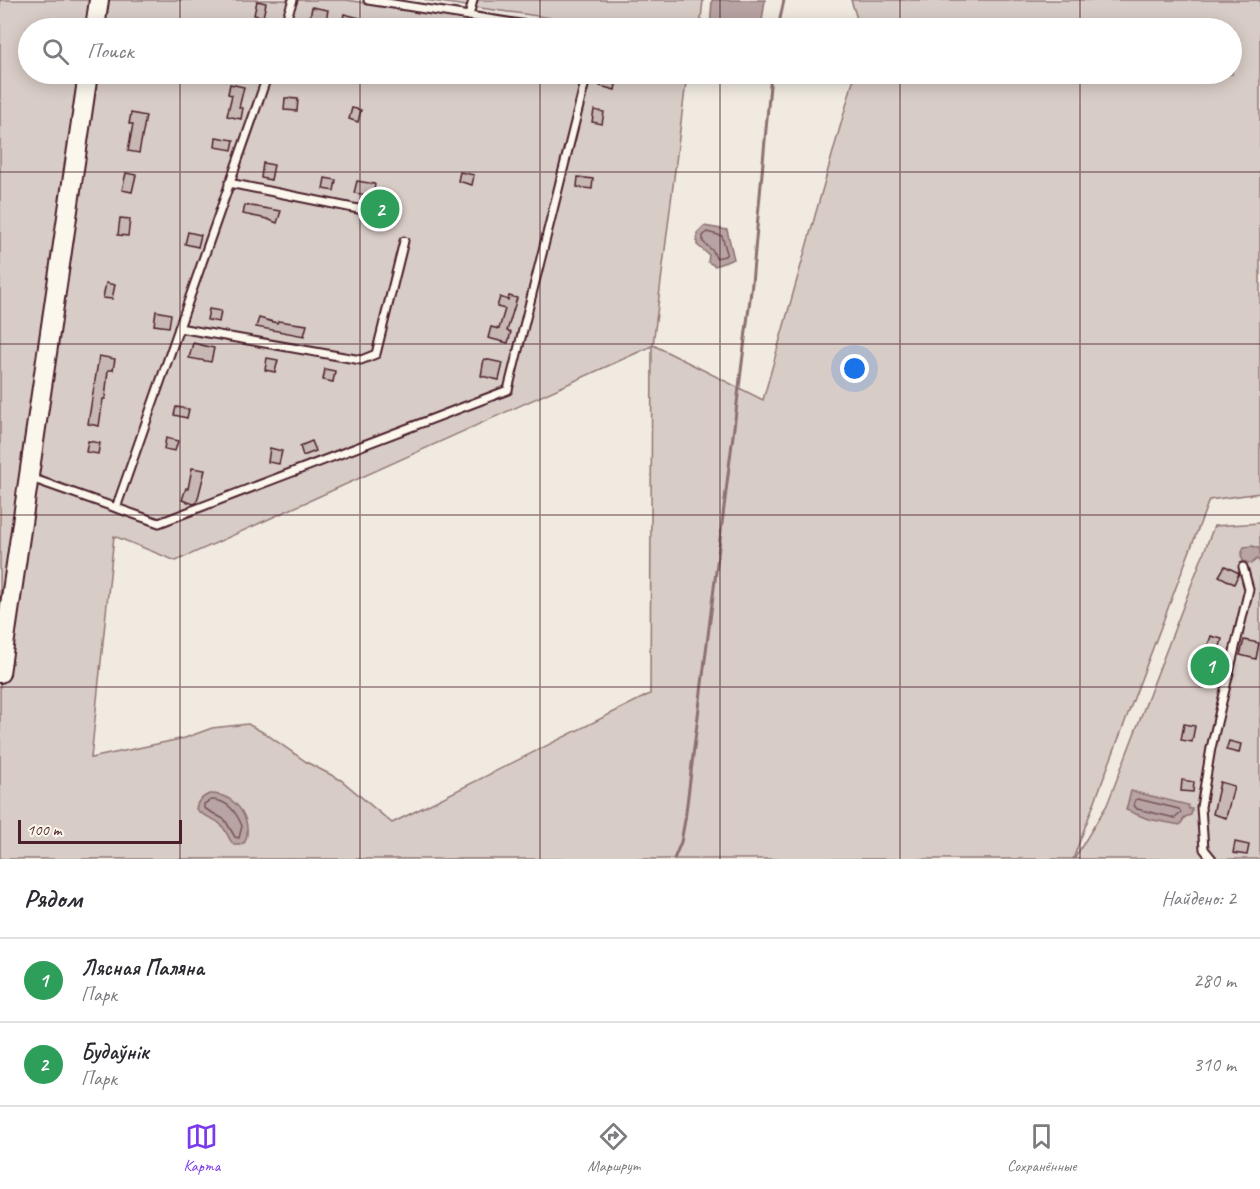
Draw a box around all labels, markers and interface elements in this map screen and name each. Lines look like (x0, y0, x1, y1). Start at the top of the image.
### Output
search box (18, 18, 1242, 84)
icon: search (39, 35, 72, 68)
text: Поиск (87, 37, 133, 65)
pin: 2 (360, 186, 400, 232)
your location (840, 354, 869, 383)
pin: 1 (1190, 644, 1230, 688)
scale bar (18, 817, 182, 844)
text: 100 m (27, 820, 61, 840)
text: Рядом (24, 882, 82, 915)
text: Найдено: 2 (1161, 886, 1236, 911)
text: Лясная Паляна (81, 954, 204, 982)
text: 1 (39, 968, 48, 993)
text: 280 m (1193, 968, 1236, 993)
text: Парк (81, 982, 117, 1007)
text: Будаўнік (81, 1038, 149, 1066)
text: 2 (39, 1052, 48, 1077)
text: 310 m (1193, 1052, 1236, 1077)
text: Парк (81, 1066, 117, 1091)
tab: Карта (184, 1120, 220, 1176)
tab: Маршрут (587, 1120, 640, 1176)
tab: Сохранённые (1007, 1120, 1076, 1176)

